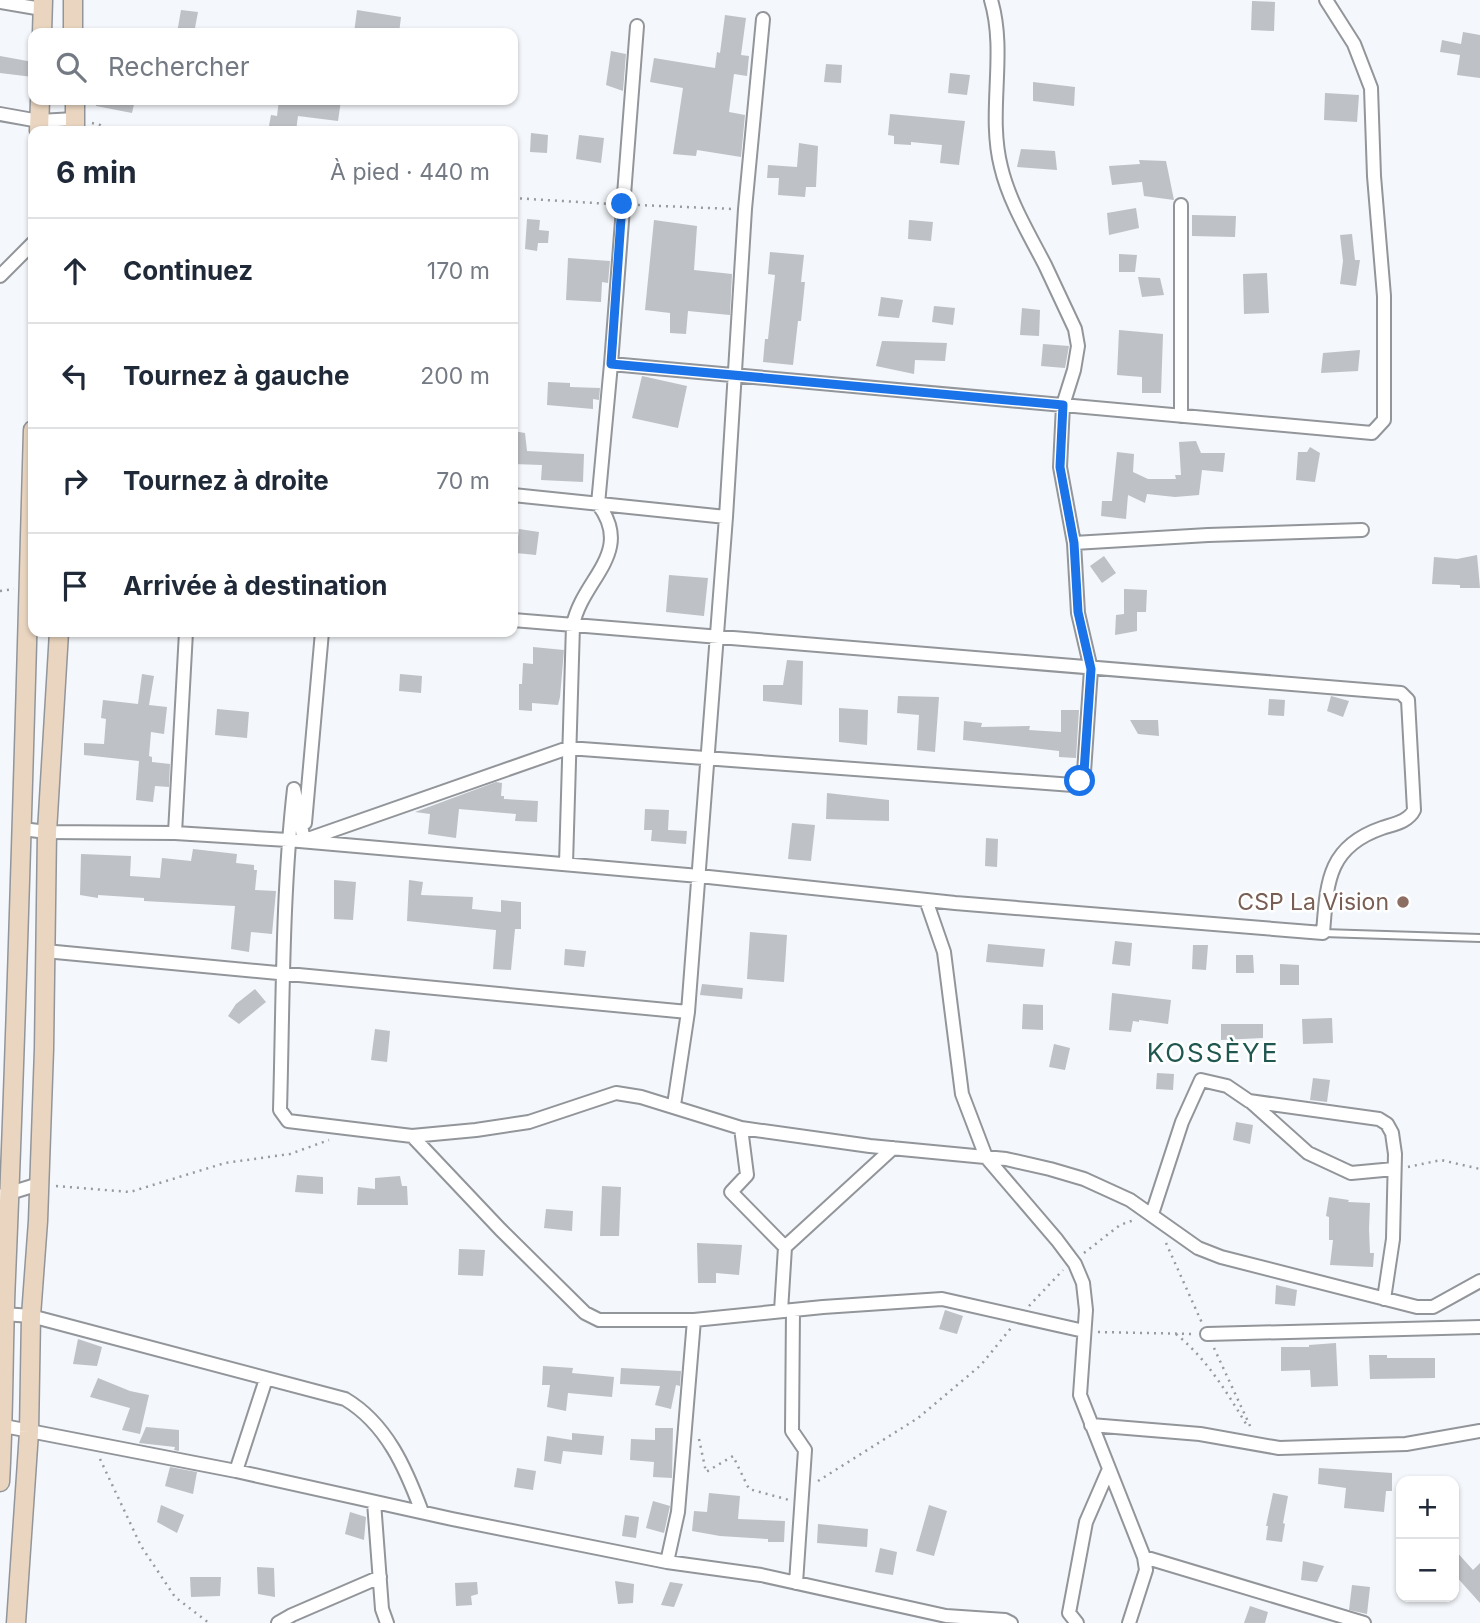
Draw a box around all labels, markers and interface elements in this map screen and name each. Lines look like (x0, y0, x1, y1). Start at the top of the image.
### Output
search box (28, 28, 518, 105)
icon: search (52, 48, 90, 86)
text: Rechercher (108, 51, 249, 82)
text: 6 min (56, 154, 137, 190)
text: À pied · 440 m (330, 158, 490, 186)
route end (606, 188, 637, 219)
icon: ahead (56, 252, 94, 290)
text: Continuez (123, 255, 253, 286)
text: 170 m (427, 257, 490, 285)
icon: left (56, 357, 94, 395)
text: Tournez à gauche (123, 360, 349, 391)
text: 200 m (420, 362, 490, 390)
icon: right (56, 462, 94, 500)
text: Tournez à droite (123, 465, 329, 496)
text: 70 m (436, 467, 490, 495)
icon: arrive (56, 567, 94, 605)
text: Arrivée à destination (123, 570, 388, 601)
route start (1064, 765, 1095, 796)
place label: CSP La Vision (1237, 888, 1389, 916)
marker: CSP La Vision (1395, 894, 1411, 910)
district label: KOSSÈYE (1147, 1037, 1279, 1068)
map controls (1396, 1476, 1459, 1602)
button: + (1396, 1476, 1459, 1539)
button: − (1396, 1539, 1459, 1602)

